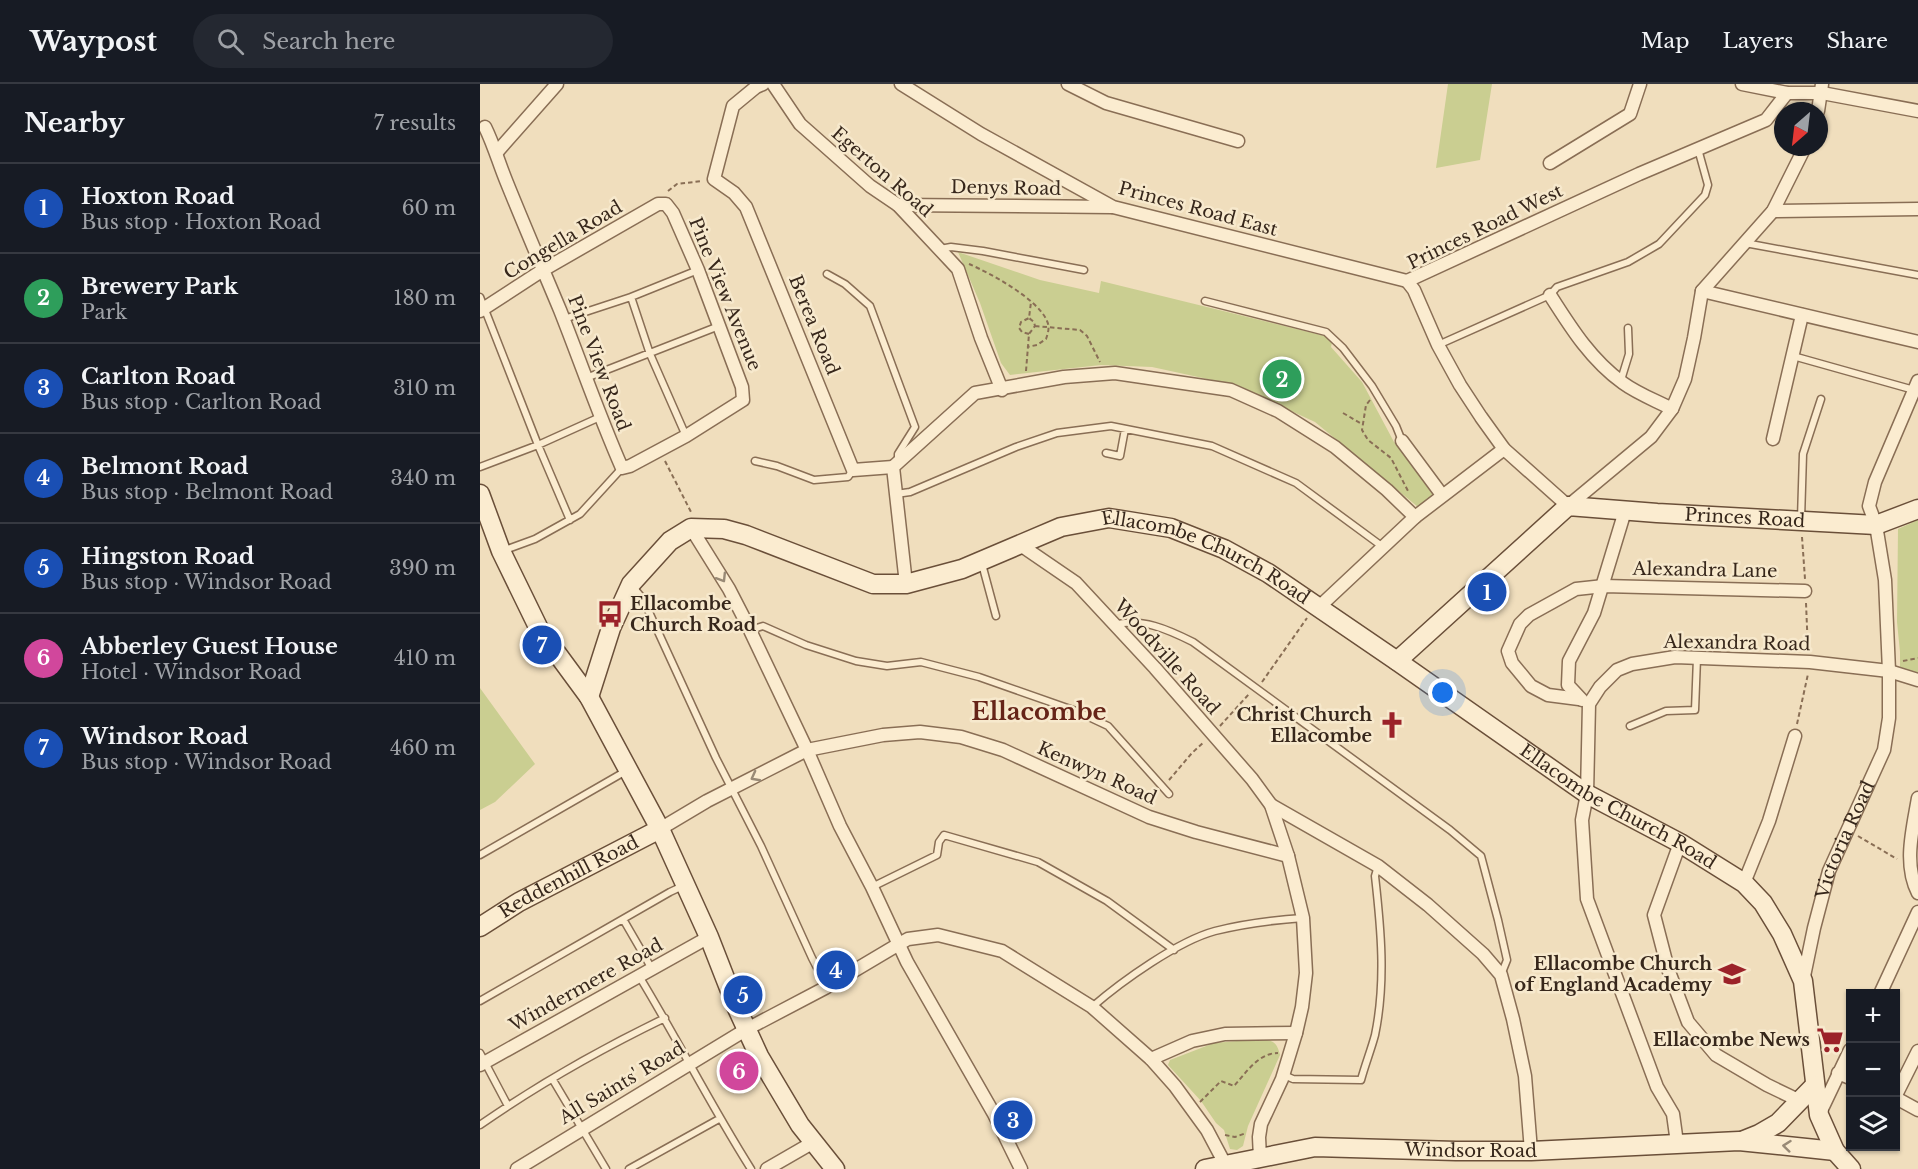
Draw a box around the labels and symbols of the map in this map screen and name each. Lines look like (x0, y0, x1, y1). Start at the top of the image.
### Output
north arrow (1774, 102, 1828, 156)
street label: Egerton Road (827, 122, 937, 222)
street label: Denys Road (950, 176, 1062, 200)
street label: Princes Road East (1116, 177, 1280, 241)
street label: Princes Road West (1404, 180, 1566, 274)
street label: Congella Road (500, 196, 626, 284)
street label: Pine View Avenue (684, 214, 766, 374)
street label: Berea Road (784, 272, 844, 378)
street label: Pine View Road (563, 292, 635, 434)
pin: 2 (1262, 356, 1302, 402)
street label: Princes Road (1684, 504, 1806, 532)
street label: Ellacombe Church Road (1100, 506, 1314, 609)
street label: Alexandra Lane (1631, 558, 1778, 582)
pin: 1 (1468, 570, 1506, 614)
one-way arrow (715, 571, 726, 582)
place label: Ellacombe Church Road (630, 593, 757, 636)
street label: Woodville Road (1109, 594, 1225, 719)
bus stop icon: Ellacombe Church Road (595, 599, 625, 629)
pin: 7 (522, 622, 562, 668)
street label: Alexandra Road (1662, 631, 1811, 655)
your location (1428, 678, 1457, 707)
district label: Ellacombe (971, 697, 1107, 726)
place label: Christ Church Ellacombe (1237, 704, 1372, 747)
church icon: Christ Church Ellacombe (1377, 710, 1407, 740)
street label: Kenwyn Road (1034, 737, 1160, 809)
street label: Ellacombe Church Road (1516, 739, 1720, 874)
one-way arrow (751, 770, 761, 781)
street label: Victoria Road (1811, 777, 1880, 902)
street label: Reddenhill Road (495, 831, 642, 923)
street label: Windermere Road (505, 934, 667, 1037)
pin: 4 (816, 948, 856, 992)
place label: Ellacombe Church of England Academy (1514, 953, 1712, 996)
school or university icon: Ellacombe Church of England Academy (1717, 959, 1747, 989)
pin: 5 (724, 972, 762, 1018)
supermarket icon: Ellacombe News (1815, 1025, 1845, 1055)
place label: Ellacombe News (1653, 1029, 1810, 1051)
street label: All Saints' Road (555, 1037, 689, 1130)
pin: 6 (720, 1048, 758, 1094)
pin: 3 (994, 1098, 1032, 1142)
street label: Windsor Road (1403, 1139, 1538, 1162)
one-way arrow (1783, 1140, 1792, 1153)

